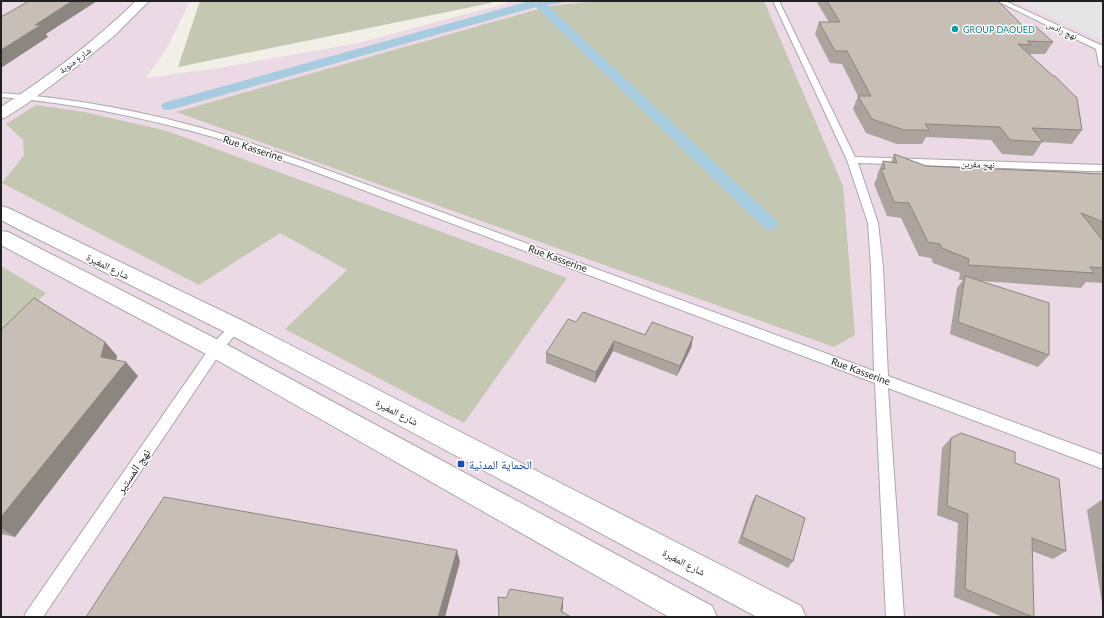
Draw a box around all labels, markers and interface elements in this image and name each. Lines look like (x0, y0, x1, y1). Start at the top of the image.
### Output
street label: نهج رادس (1044, 18, 1080, 43)
marker: GROUP DAOUED (950, 24, 960, 34)
place label: GROUP DAOUED (963, 24, 1035, 35)
street label: شارع منوبة (57, 44, 94, 76)
street label: Rue Kasserine (222, 133, 284, 163)
street label: نهج مقرين (961, 158, 996, 171)
street label: Rue Kasserine (527, 242, 589, 274)
street label: شارع المغيرة (84, 251, 132, 283)
street label: Rue Kasserine (830, 355, 892, 387)
street label: شارع المغيرة (373, 396, 421, 429)
street label: نهج المستير (112, 446, 154, 497)
place label: الحماية المدنية (469, 457, 532, 472)
marker: الحماية المدنية (456, 459, 466, 469)
street label: شارع المغيرة (660, 546, 708, 579)

